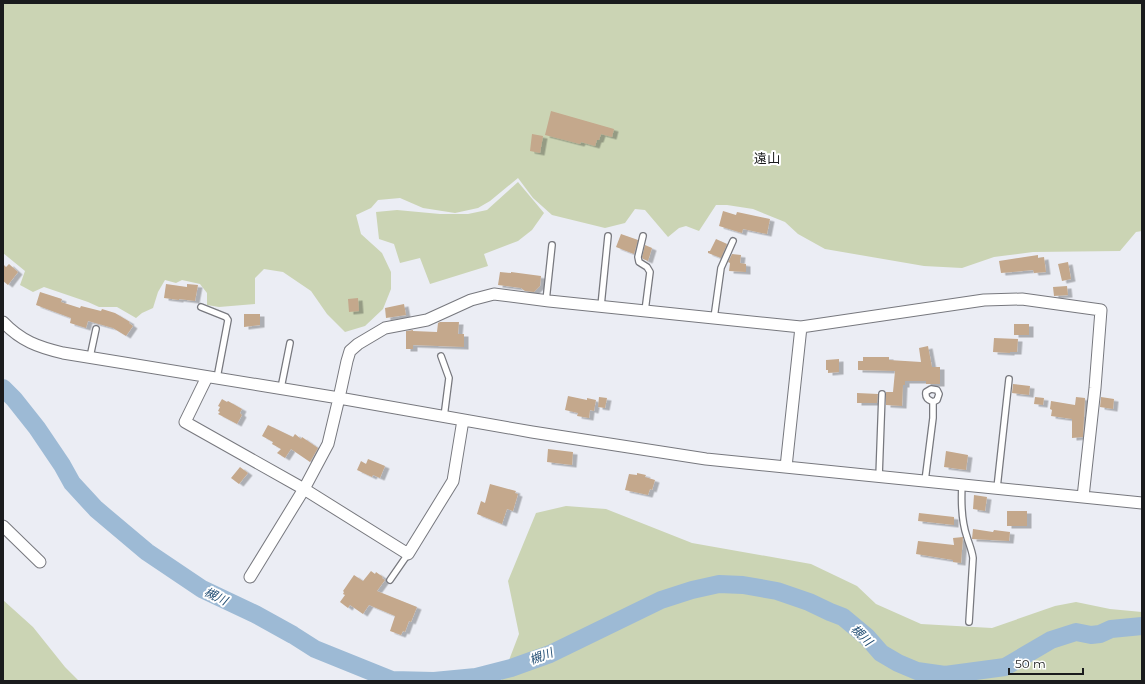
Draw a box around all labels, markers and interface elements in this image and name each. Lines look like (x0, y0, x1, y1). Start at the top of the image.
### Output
district label: 遠山 (754, 150, 780, 166)
water label: 槻川 (202, 584, 232, 609)
water label: 槻川 (848, 621, 877, 650)
water label: 槻川 (527, 644, 557, 667)
scale bar (1009, 650, 1083, 676)
text: 50 m (1015, 656, 1046, 671)

